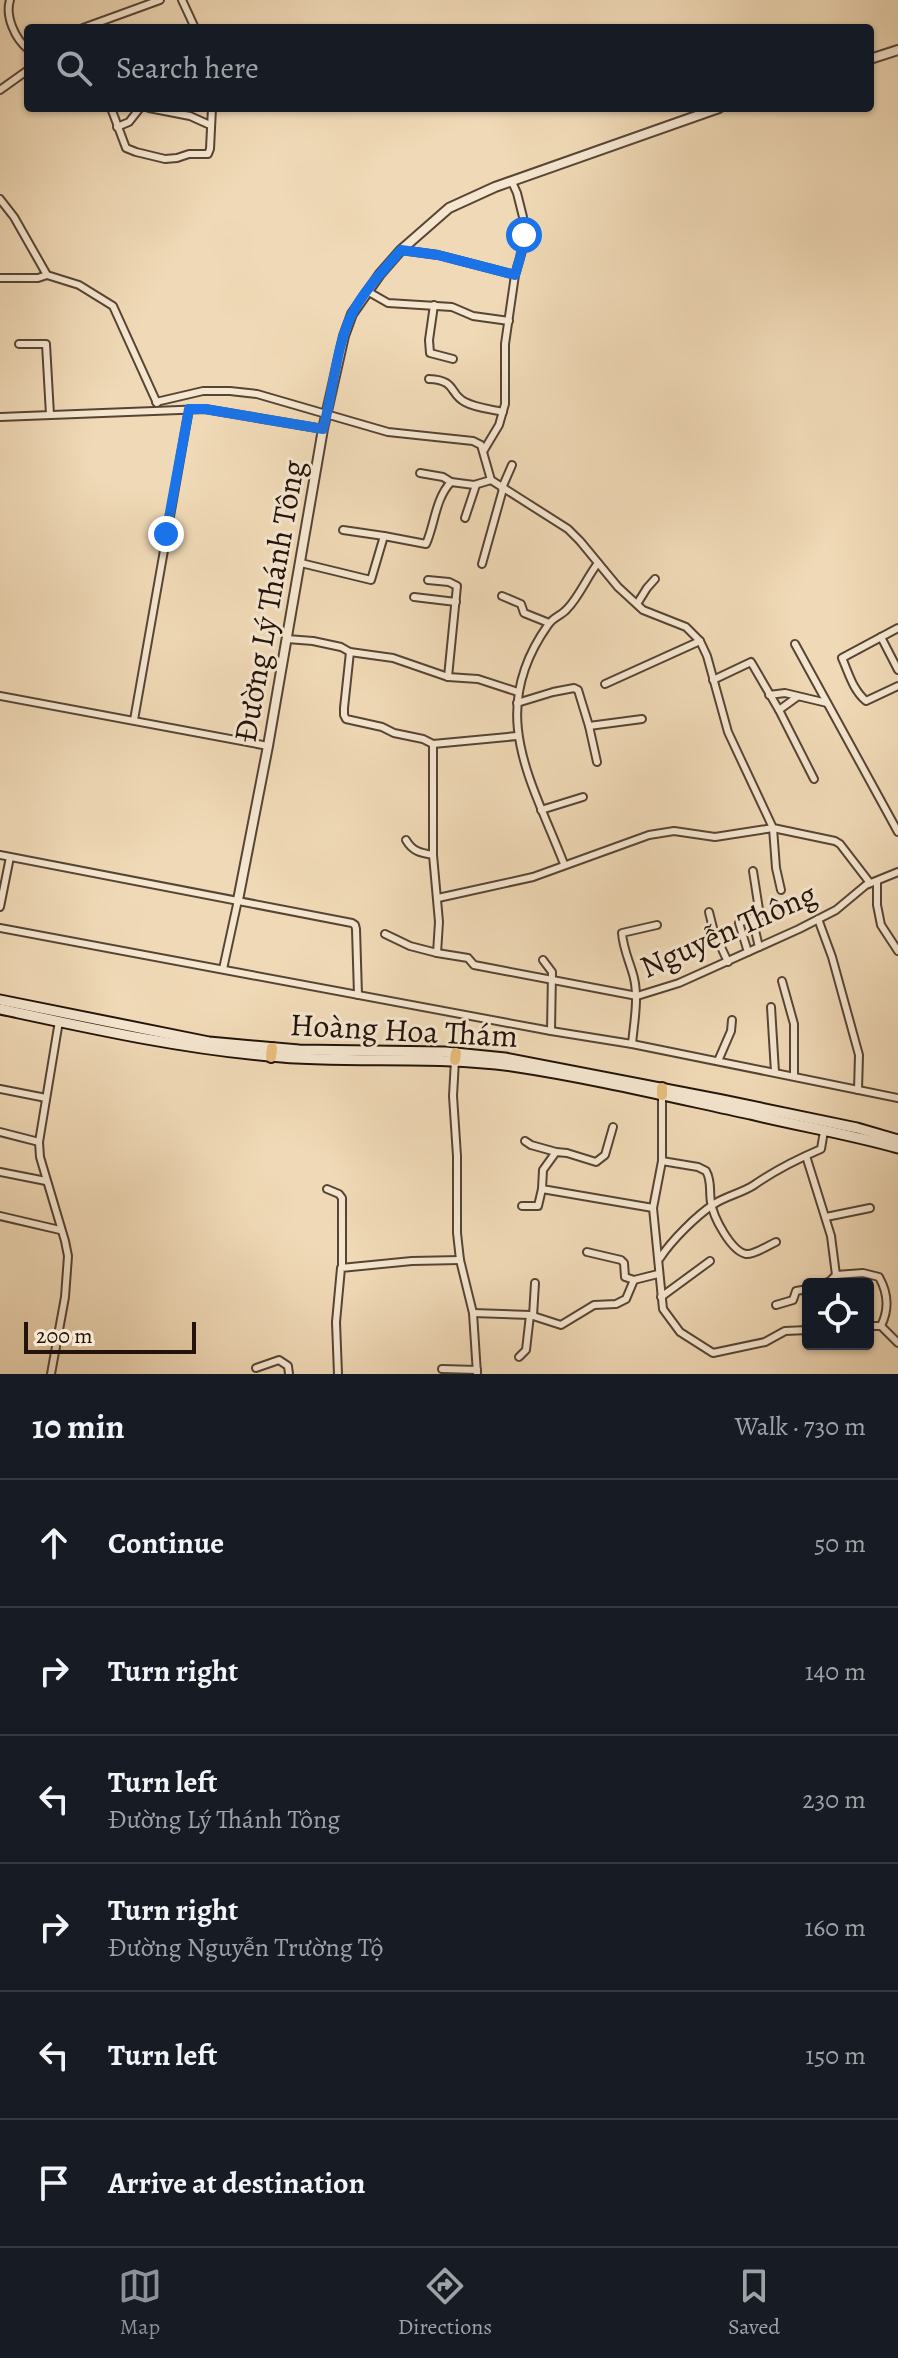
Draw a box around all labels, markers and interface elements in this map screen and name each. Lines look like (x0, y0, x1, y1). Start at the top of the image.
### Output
search box (24, 24, 874, 112)
icon: search (52, 46, 96, 90)
text: Search here (116, 48, 259, 88)
route start (506, 217, 542, 253)
street label: Đường Lý Thánh Tông (223, 456, 315, 746)
route end (148, 516, 184, 552)
street label: Nguyễn Thông (633, 871, 823, 989)
street label: Hoàng Hoa Thám (289, 1002, 519, 1058)
map controls (802, 1278, 874, 1350)
button: locate (802, 1278, 874, 1350)
scale bar (24, 1318, 196, 1354)
text: 200 m (36, 1321, 93, 1351)
text: 10 min (32, 1403, 125, 1450)
text: Walk · 730 m (735, 1409, 866, 1444)
icon: ahead (32, 1521, 76, 1565)
text: Continue (108, 1523, 224, 1563)
text: 50 m (814, 1526, 866, 1561)
icon: right (32, 1649, 76, 1693)
text: Turn right (108, 1651, 238, 1691)
text: 140 m (805, 1654, 866, 1689)
text: Turn left (108, 1762, 217, 1802)
icon: left (32, 1777, 76, 1821)
text: 230 m (802, 1782, 866, 1817)
text: Đường Lý Thánh Tông (108, 1802, 340, 1837)
text: Turn right (108, 1890, 238, 1930)
icon: right (32, 1905, 76, 1949)
text: 160 m (804, 1910, 866, 1945)
text: Đường Nguyễn Trường Tộ (108, 1930, 383, 1965)
icon: left (32, 2033, 76, 2077)
text: Turn left (108, 2035, 217, 2075)
text: 150 m (805, 2038, 866, 2073)
icon: arrive (32, 2161, 76, 2205)
text: Arrive at destination (108, 2163, 365, 2203)
tab: Map (118, 2264, 162, 2342)
tab: Directions (398, 2264, 492, 2342)
tab: Saved (728, 2264, 780, 2342)

